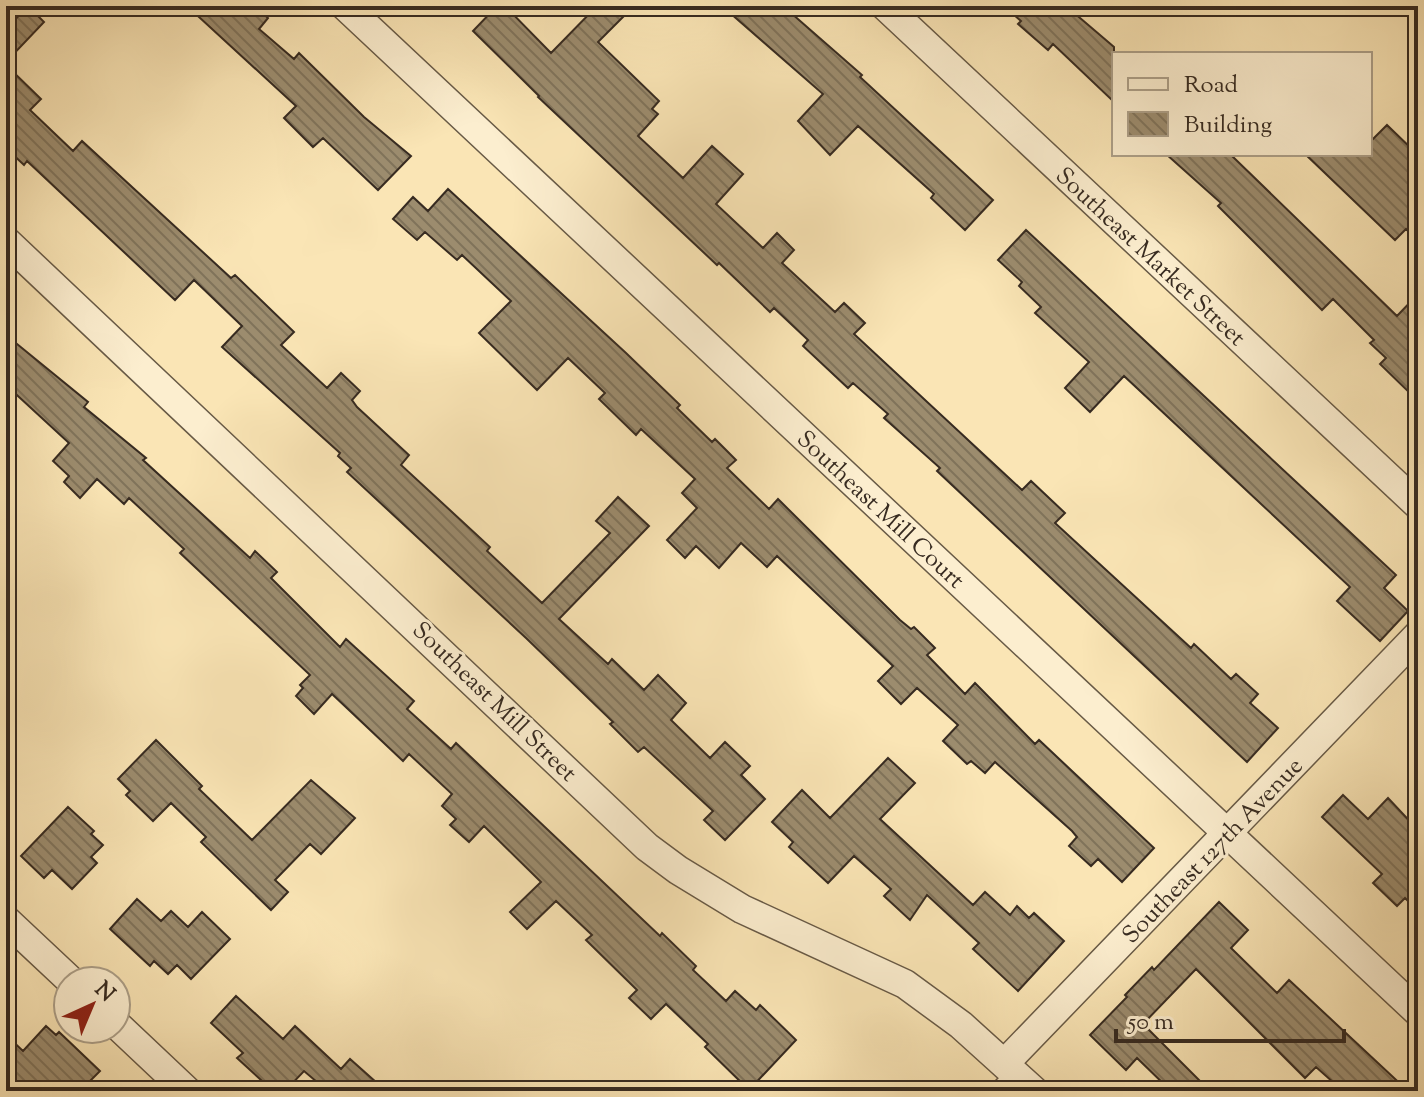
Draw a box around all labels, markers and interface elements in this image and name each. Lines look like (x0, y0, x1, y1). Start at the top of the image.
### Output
legend (1112, 52, 1372, 156)
text: Road (1184, 69, 1238, 103)
text: Building (1184, 109, 1273, 143)
street label: Southeast Market Street (1047, 160, 1252, 355)
street label: Southeast Mill Court (788, 424, 971, 597)
street label: Southeast Mill Street (404, 615, 584, 790)
street label: Southeast 127th Avenue (1115, 751, 1312, 952)
north arrow (52, 965, 132, 1045)
text: N (86, 975, 122, 1011)
scale bar (1116, 993, 1344, 1043)
text: 50 m (1126, 1006, 1174, 1040)

